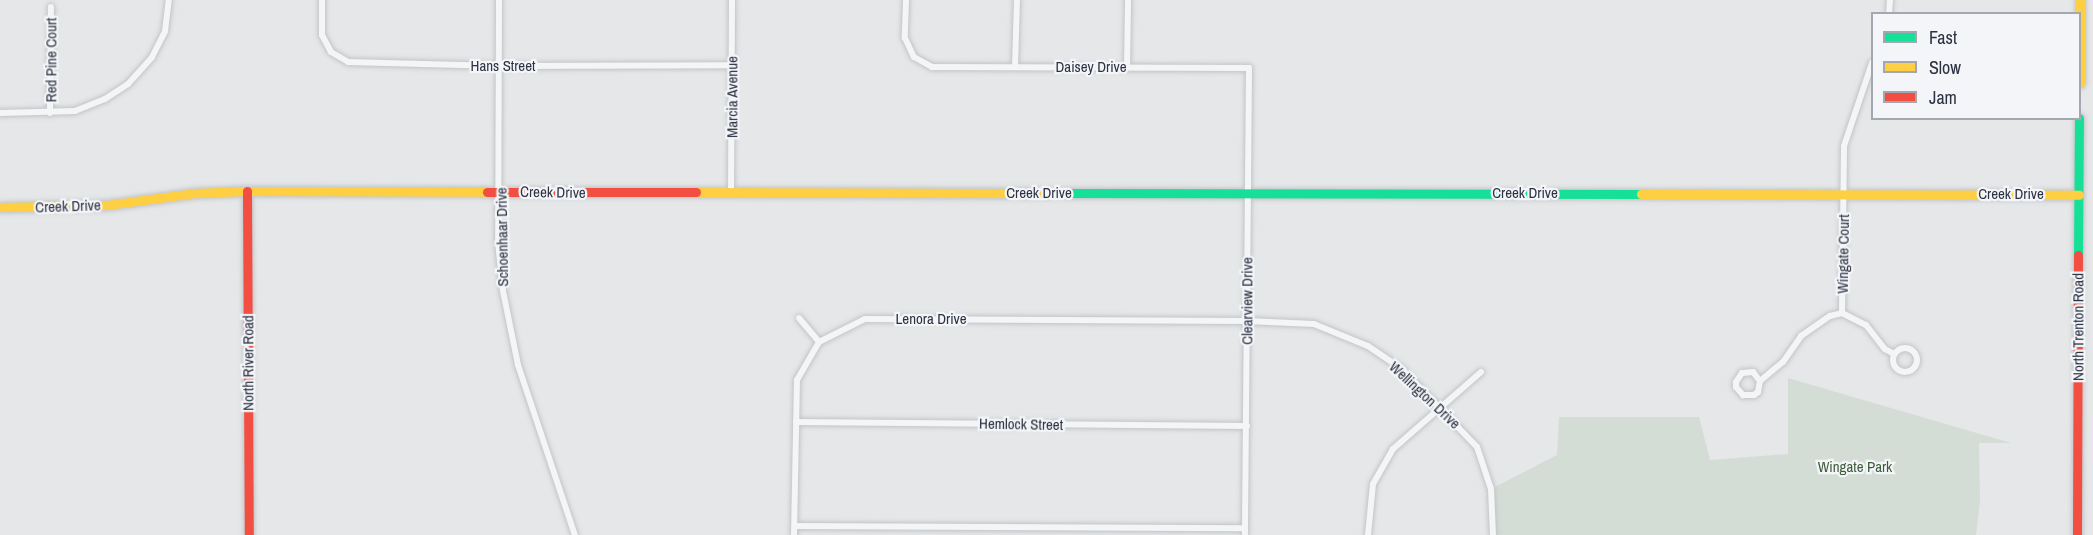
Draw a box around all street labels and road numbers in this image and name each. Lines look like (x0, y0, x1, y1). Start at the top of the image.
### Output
street label: Red Pine Court (42, 18, 60, 102)
street label: Marcia Avenue (723, 56, 741, 138)
street label: Hans Street (471, 57, 535, 75)
street label: Daisey Drive (1055, 58, 1127, 76)
street label: Creek Drive (520, 182, 586, 202)
street label: Creek Drive (1006, 184, 1072, 202)
street label: Creek Drive (1492, 184, 1558, 202)
street label: Creek Drive (1978, 185, 2044, 203)
street label: Schoenhaar Drive (492, 187, 512, 287)
street label: Creek Drive (35, 196, 101, 216)
street label: Wingate Court (1833, 214, 1853, 294)
street label: Clearview Drive (1238, 257, 1256, 345)
street label: North Trenton Road (2069, 273, 2087, 381)
street label: Lenora Drive (895, 310, 967, 328)
street label: North River Road (239, 315, 257, 411)
street label: Wellington Drive (1386, 357, 1464, 433)
street label: Hemlock Street (979, 414, 1063, 434)

